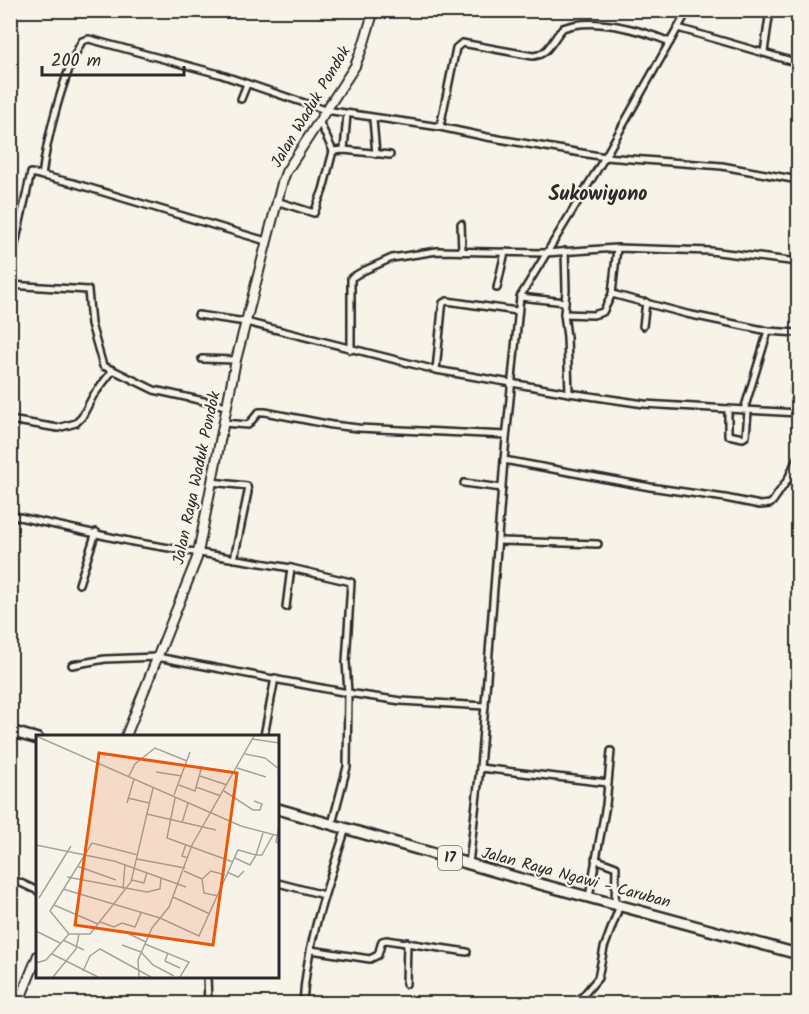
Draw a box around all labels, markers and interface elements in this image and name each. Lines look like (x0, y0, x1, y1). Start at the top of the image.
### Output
scale bar (42, 39, 184, 77)
street label: Jalan Waduk Pondok (265, 41, 358, 173)
text: 200 m (51, 47, 101, 76)
district label: Sukowiyono (549, 179, 647, 211)
street label: Jalan Raya Waduk Pondok (166, 389, 228, 567)
inset map (36, 735, 279, 978)
street label: Jalan Raya Ngawi - Caruban (479, 841, 673, 915)
road number: 17 (438, 846, 462, 870)

